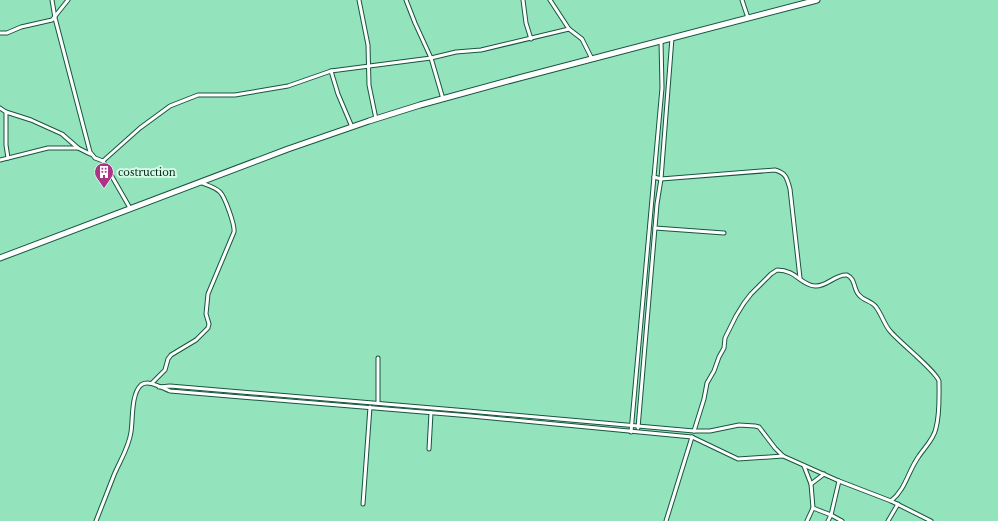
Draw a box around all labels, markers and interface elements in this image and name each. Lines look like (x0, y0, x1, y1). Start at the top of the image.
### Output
building icon: costruction (93, 161, 115, 189)
place label: costruction (118, 166, 176, 179)

